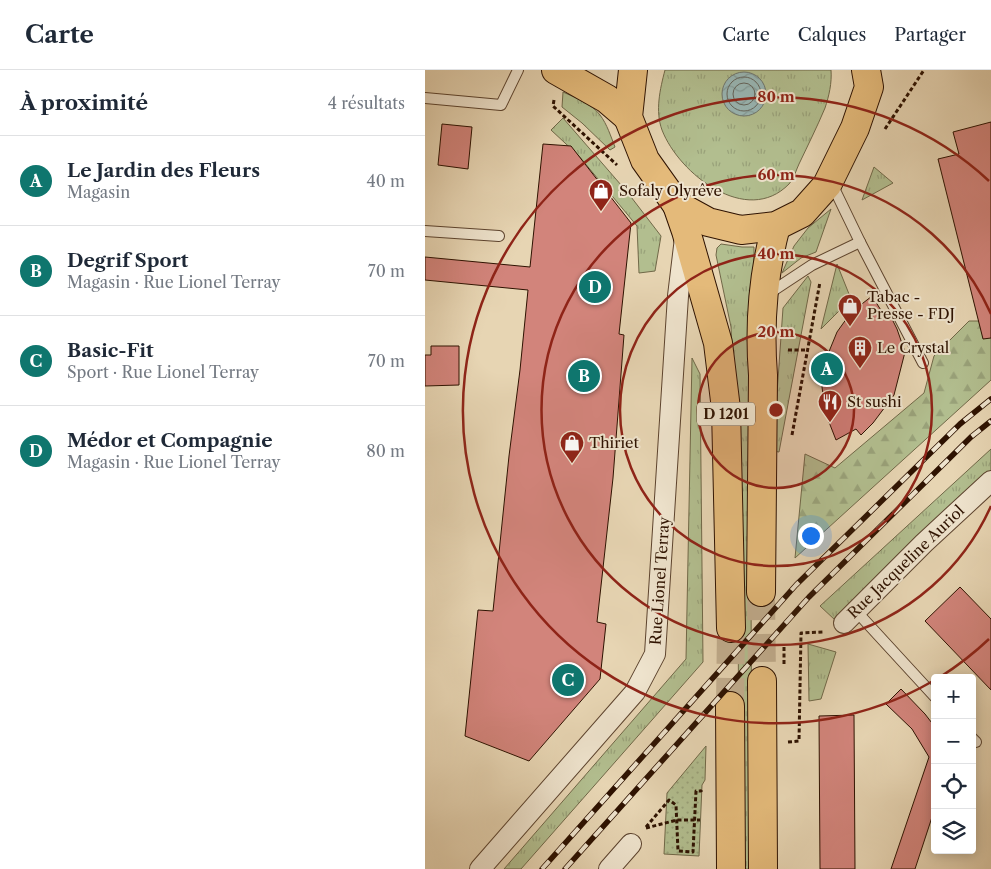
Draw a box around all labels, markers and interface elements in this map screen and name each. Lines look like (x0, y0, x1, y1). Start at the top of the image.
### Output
text: Carte (25, 20, 94, 49)
text: Carte (722, 24, 770, 46)
text: Calques (798, 24, 866, 46)
text: Partager (894, 24, 966, 46)
text: 80 m (757, 87, 795, 106)
text: À proximité (20, 90, 148, 115)
text: 4 résultats (328, 93, 405, 113)
text: Le Jardin des Fleurs (67, 159, 260, 182)
text: 60 m (757, 165, 795, 184)
text: A (30, 171, 42, 191)
text: 40 m (366, 171, 405, 191)
shop icon: Sofaly Olyrêve (588, 178, 614, 212)
place label: Sofaly Olyrêve (619, 181, 722, 200)
text: Magasin (67, 182, 130, 202)
text: 40 m (757, 244, 795, 263)
text: Degrif Sport (67, 249, 188, 272)
text: B (30, 261, 42, 281)
text: 70 m (368, 261, 405, 281)
pin: D (579, 268, 611, 306)
text: Magasin · Rue Lionel Terray (67, 272, 280, 292)
place label: Tabac - Presse - FDJ (867, 287, 955, 323)
shop icon: Tabac - Presse - FDJ (837, 293, 863, 327)
text: 20 m (757, 322, 795, 341)
building icon: Le Crystal (847, 335, 873, 369)
place label: Le Crystal (877, 338, 950, 357)
text: Basic-Fit (67, 339, 154, 362)
pin: A (811, 350, 843, 388)
text: C (30, 351, 42, 371)
text: 70 m (368, 351, 405, 371)
pin: B (568, 357, 600, 395)
text: Sport · Rue Lionel Terray (67, 362, 259, 382)
restaurant icon: St sushi (817, 389, 843, 423)
place label: St sushi (847, 392, 902, 411)
centre of rings (767, 401, 785, 419)
road number: D 1201 (697, 402, 755, 426)
text: Médor et Compagnie (67, 429, 273, 452)
shop icon: Thiriet (559, 430, 585, 464)
place label: Thiriet (589, 433, 639, 452)
text: D (29, 441, 43, 461)
text: 80 m (366, 441, 405, 461)
text: Magasin · Rue Lionel Terray (67, 452, 280, 472)
street label: Rue Jacqueline Auriol (843, 501, 968, 622)
street label: Rue Lionel Terray (646, 515, 674, 646)
your location (798, 523, 824, 549)
pin: C (552, 661, 584, 699)
map controls (931, 674, 976, 854)
button: + (931, 674, 976, 719)
button: − (931, 719, 976, 764)
button: locate (931, 764, 976, 809)
button: layers (931, 809, 976, 854)

